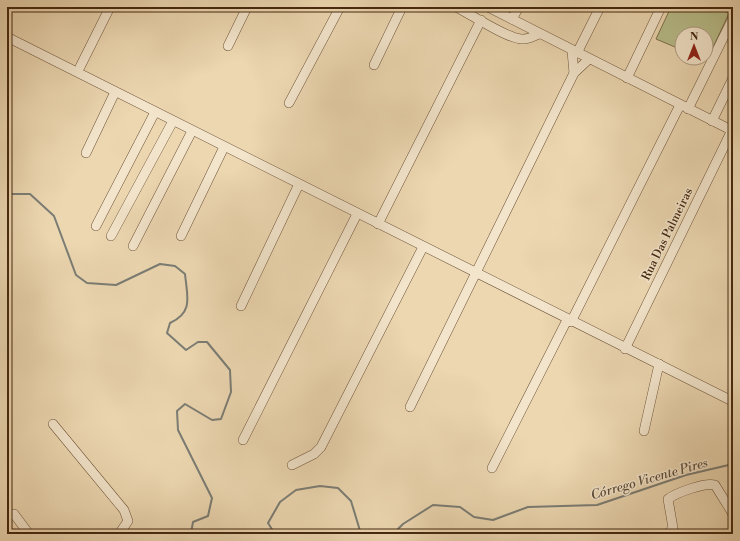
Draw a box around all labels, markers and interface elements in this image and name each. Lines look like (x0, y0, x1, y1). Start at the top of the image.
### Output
north arrow (674, 26, 714, 66)
text: N (690, 30, 699, 44)
street label: Rua Das Palmeiras (639, 186, 696, 283)
water label: Córrego Vicente Pires (589, 455, 710, 503)

